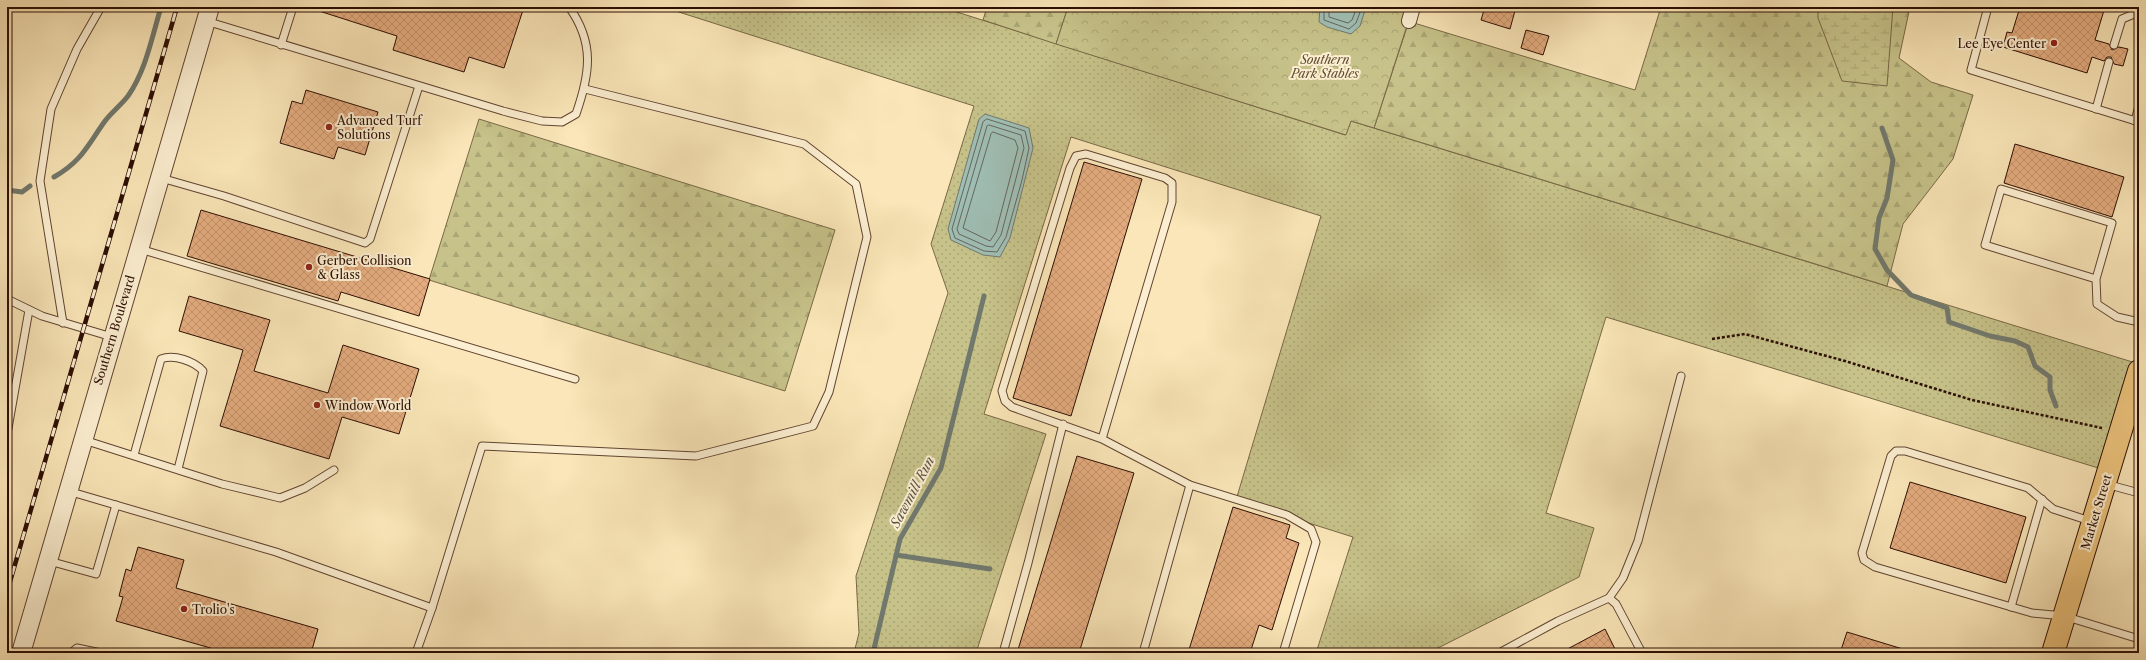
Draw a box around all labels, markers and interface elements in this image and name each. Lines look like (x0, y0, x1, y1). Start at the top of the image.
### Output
place label: Lee Eye Center (1957, 36, 2046, 51)
marker: Lee Eye Center (2049, 38, 2059, 48)
park label: Southern Park Stables (1290, 52, 1360, 81)
place label: Advanced Turf Solutions (336, 113, 423, 142)
marker: Advanced Turf Solutions (324, 122, 334, 132)
place label: Gerber Collision & Glass (317, 253, 412, 282)
marker: Gerber Collision & Glass (304, 262, 314, 272)
street label: Southern Boulevard (90, 273, 138, 387)
place label: Window World (324, 398, 412, 413)
marker: Window World (312, 400, 322, 410)
water label: Sawmill Run (886, 454, 937, 531)
street label: Market Street (2077, 472, 2115, 552)
place label: Trolio's (192, 602, 235, 617)
marker: Trolio's (179, 604, 189, 614)

